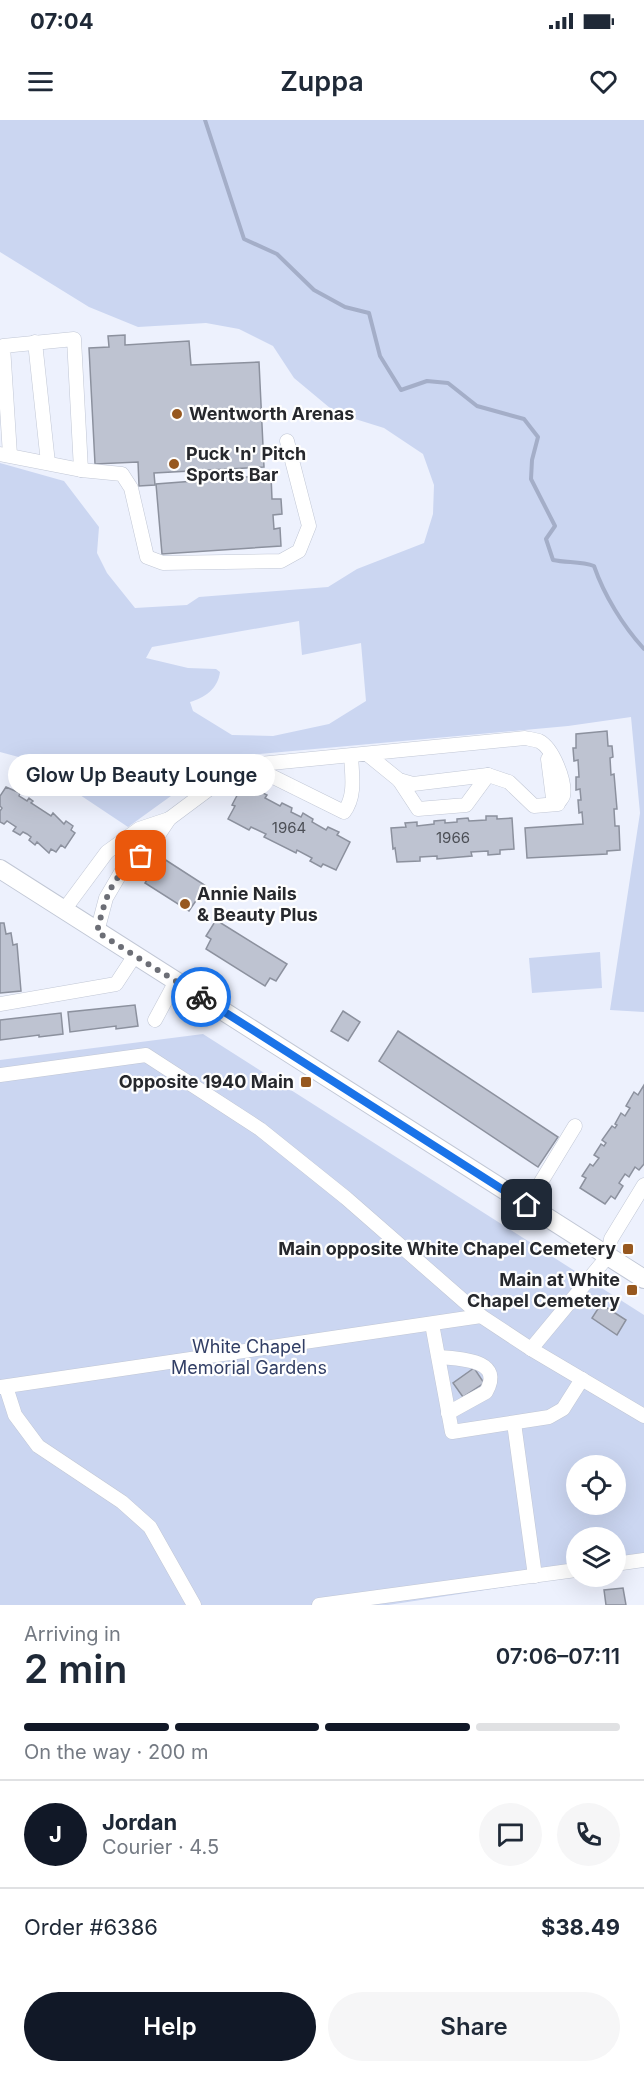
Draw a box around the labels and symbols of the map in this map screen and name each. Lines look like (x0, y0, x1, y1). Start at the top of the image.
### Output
place label: Wentworth Arenas (189, 403, 354, 424)
marker: Wentworth Arenas (170, 407, 184, 421)
place label: Puck 'n' Pitch Sports Bar (186, 443, 306, 485)
marker: Puck 'n' Pitch Sports Bar (167, 457, 181, 471)
callout: Glow Up Beauty Lounge (8, 754, 274, 796)
house number: 1964 (272, 818, 306, 837)
house number: 1966 (436, 828, 470, 847)
pin (115, 830, 166, 881)
place label: Annie Nails & Beauty Plus (197, 883, 318, 925)
marker: Annie Nails & Beauty Plus (178, 897, 192, 911)
courier (171, 967, 231, 1027)
place label: Opposite 1940 Main (119, 1071, 294, 1092)
marker: Opposite 1940 Main (299, 1075, 313, 1089)
pin (501, 1179, 552, 1230)
place label: Main opposite White Chapel Cemetery (278, 1238, 616, 1259)
marker: Main opposite White Chapel Cemetery (621, 1242, 635, 1256)
place label: Main at White Chapel Cemetery (467, 1269, 620, 1311)
marker: Main at White Chapel Cemetery (625, 1283, 639, 1297)
park label: White Chapel Memorial Gardens (171, 1336, 327, 1378)

